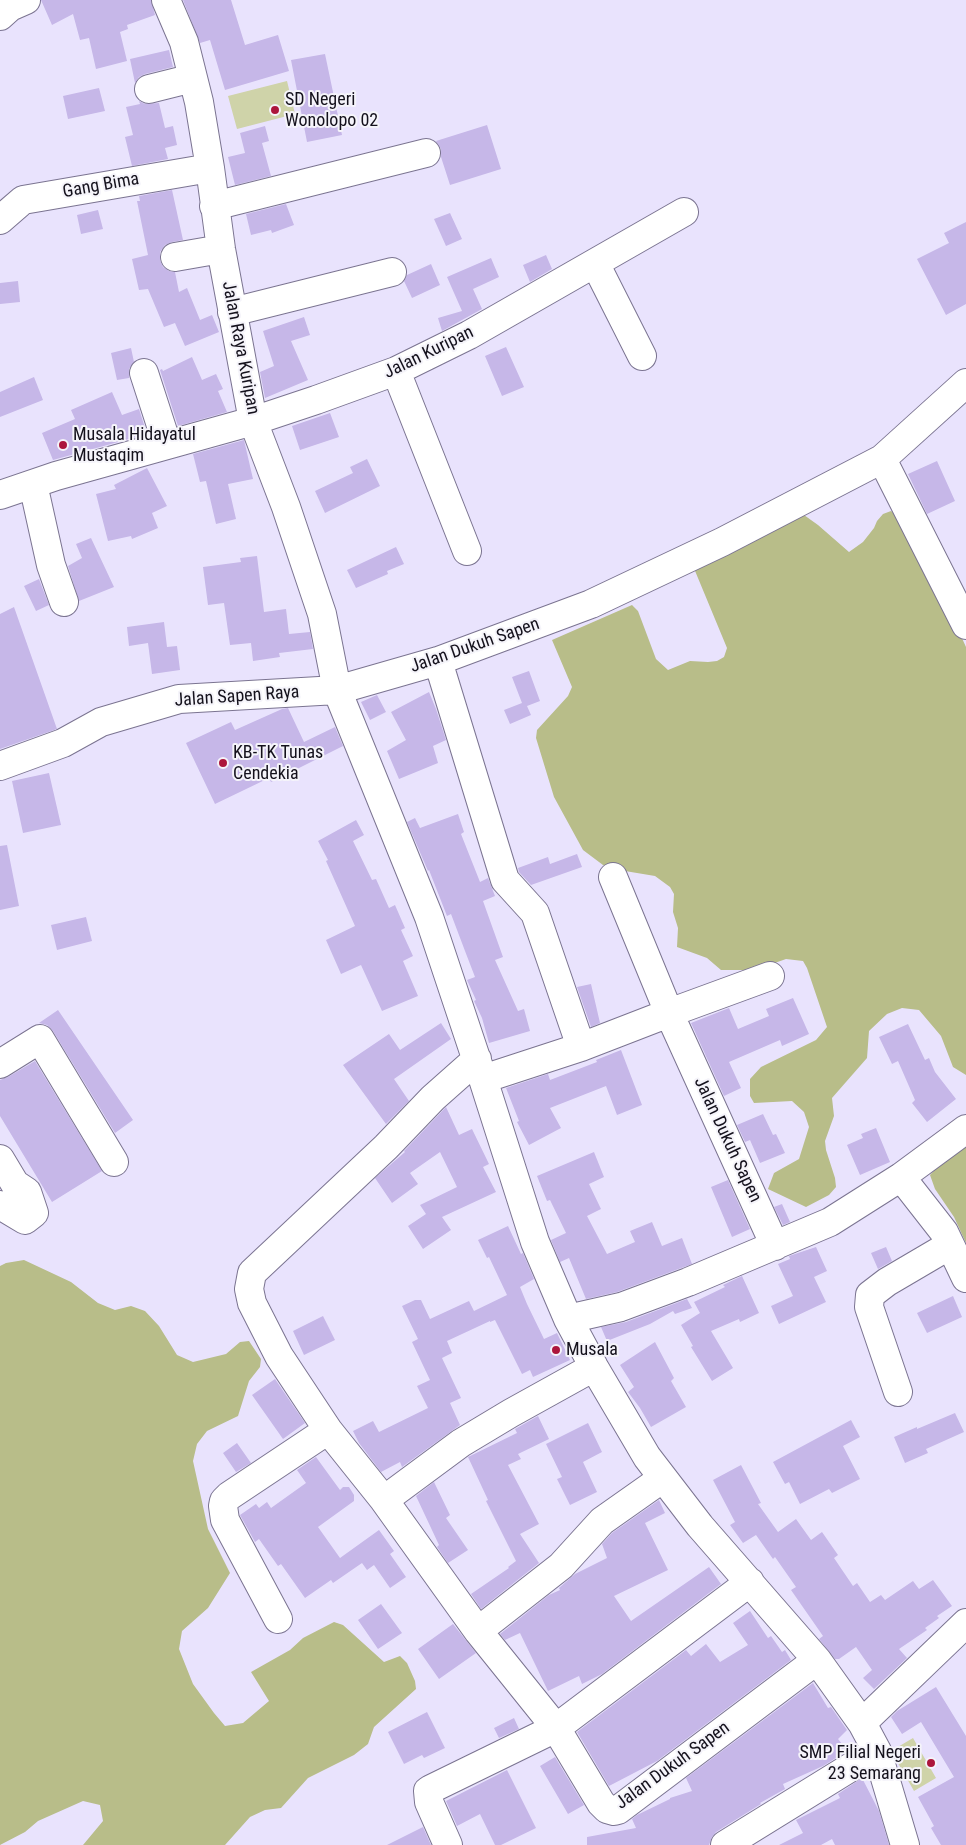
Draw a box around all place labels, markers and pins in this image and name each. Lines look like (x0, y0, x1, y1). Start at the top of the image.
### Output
place label: SD Negeri Wonolopo 02 (285, 89, 378, 132)
marker: SD Negeri Wonolopo 02 (269, 104, 281, 116)
place label: Musala Hidayatul Mustaqim (73, 424, 196, 466)
marker: Musala Hidayatul Mustaqim (57, 439, 69, 451)
place label: KB-TK Tunas Cendekia (233, 742, 323, 784)
marker: KB-TK Tunas Cendekia (217, 757, 229, 769)
place label: Musala (566, 1339, 618, 1361)
marker: Musala (550, 1344, 562, 1356)
place label: SMP Filial Negeri 23 Semarang (800, 1742, 921, 1785)
marker: SMP Filial Negeri 23 Semarang (925, 1757, 937, 1769)

